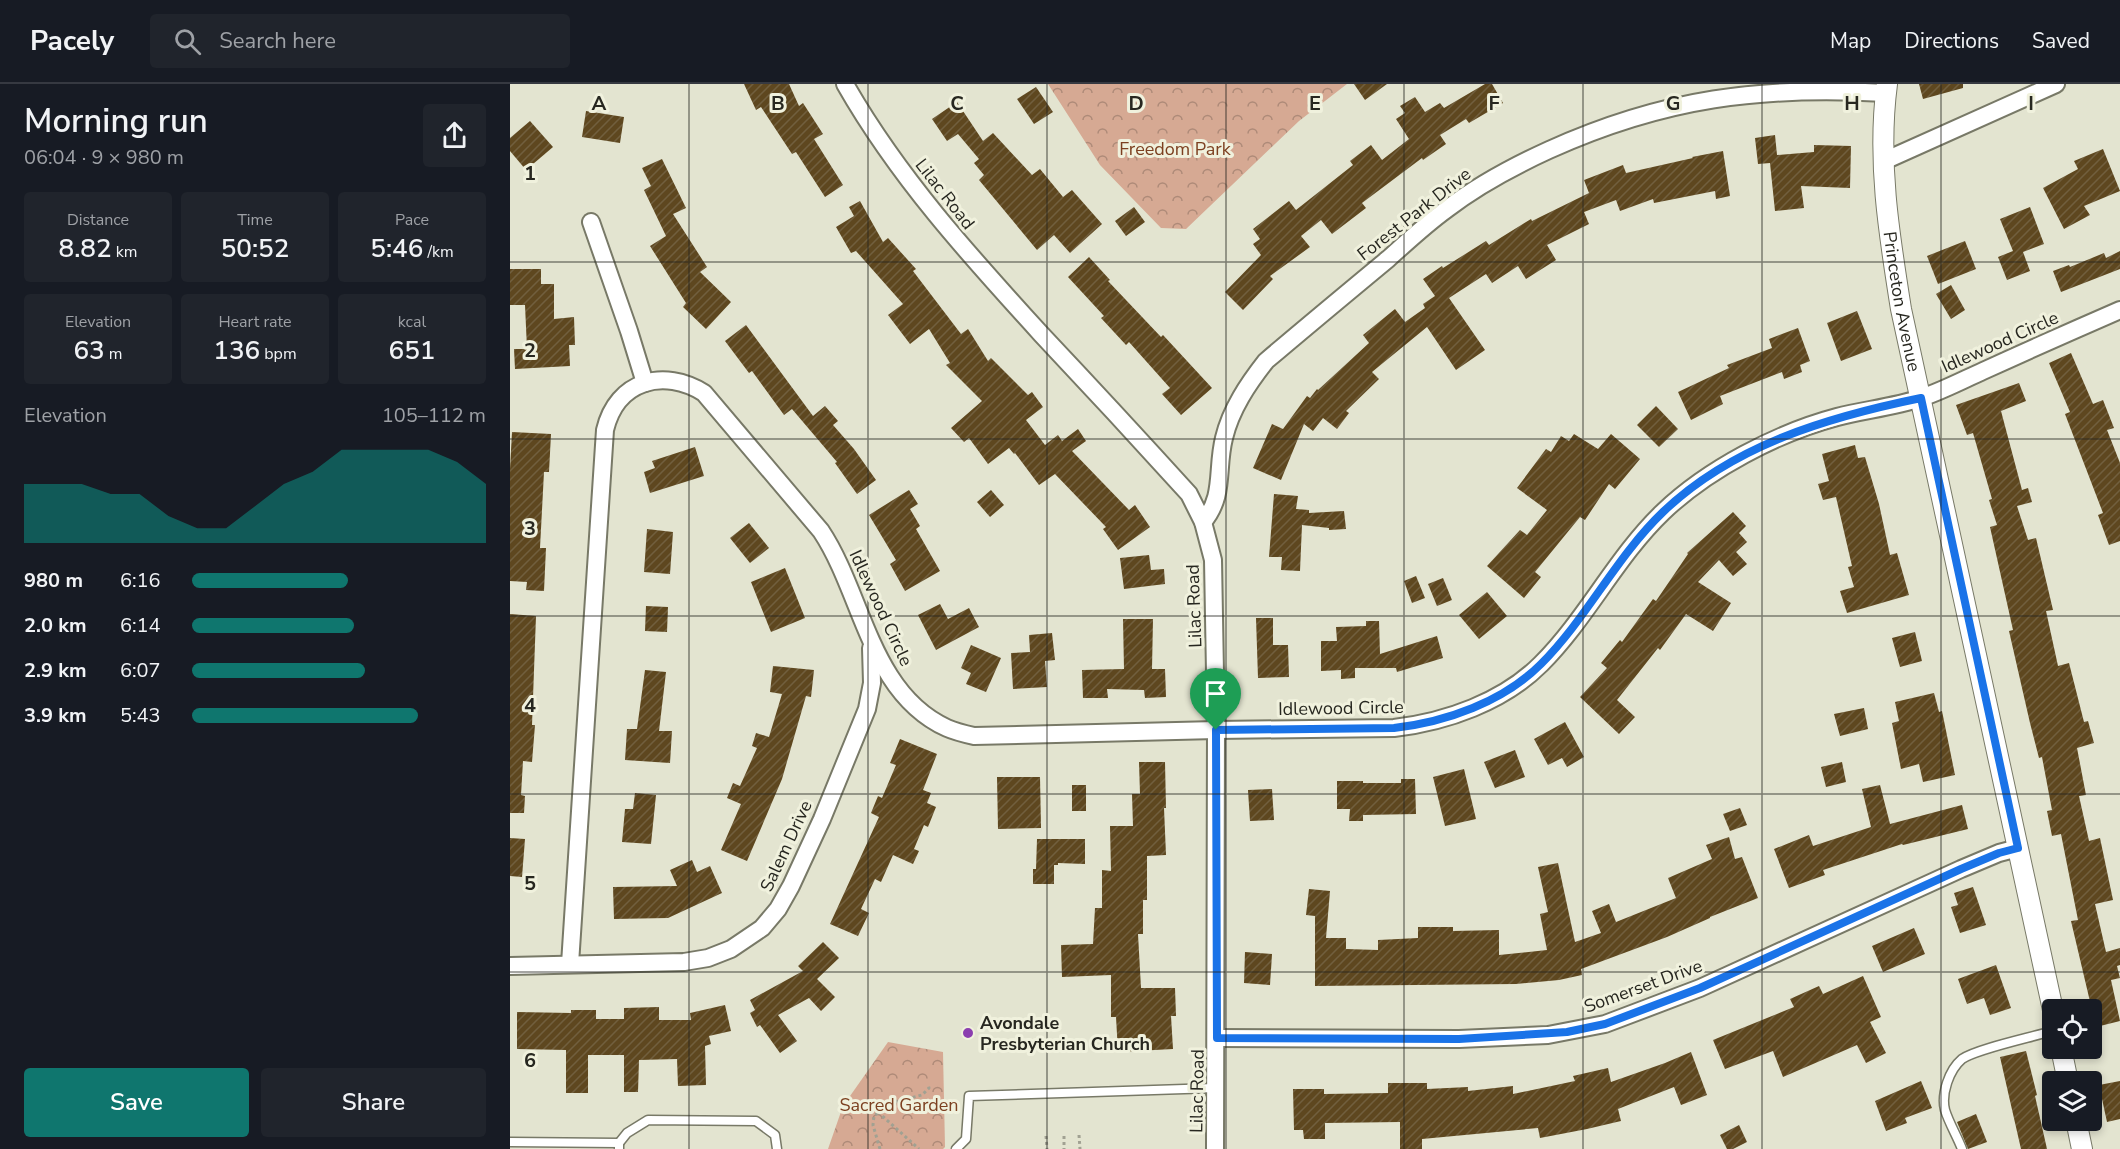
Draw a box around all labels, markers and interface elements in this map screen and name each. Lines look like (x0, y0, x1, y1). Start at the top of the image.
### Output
search box (150, 14, 570, 68)
text: Pacely (30, 22, 114, 60)
icon: search (171, 25, 204, 58)
text: Search here (219, 26, 336, 56)
text: Map (1830, 27, 1871, 55)
text: Directions (1904, 27, 1999, 55)
text: Saved (2032, 27, 2090, 55)
text: A (592, 90, 607, 117)
text: B (771, 90, 785, 117)
text: C (950, 90, 964, 117)
text: D (1128, 90, 1144, 117)
text: E (1309, 90, 1321, 117)
text: F (1488, 90, 1500, 117)
text: G (1666, 90, 1680, 117)
text: H (1844, 90, 1860, 117)
text: I (2028, 90, 2034, 117)
text: Morning run (24, 99, 208, 144)
button: share (423, 104, 486, 167)
park label: Freedom Park (1119, 137, 1232, 161)
text: 06:04 · 9 × 980 m (24, 144, 184, 171)
street label: Lilac Road (910, 154, 980, 234)
text: 1 (524, 160, 536, 187)
street label: Forest Park Drive (1352, 162, 1476, 266)
text: Distance (67, 209, 129, 231)
text: Time (237, 209, 273, 231)
text: Pace (395, 209, 429, 231)
street label: Princeton Avenue (1878, 230, 1926, 374)
text: 8.82 (59, 231, 112, 266)
text: 50:52 (221, 231, 289, 266)
text: 5:46 (370, 231, 423, 266)
text: km (112, 241, 137, 263)
text: /km (423, 241, 454, 263)
street label: Idlewood Circle (1938, 305, 2062, 379)
text: Elevation (65, 311, 131, 333)
text: Heart rate (218, 311, 292, 333)
text: kcal (398, 311, 426, 333)
text: 63 (73, 333, 105, 368)
text: 136 (213, 333, 260, 368)
text: 651 (389, 333, 435, 368)
text: 2 (524, 337, 536, 364)
text: m (105, 343, 123, 365)
text: bpm (260, 343, 297, 365)
text: Elevation (24, 402, 107, 429)
text: 105–112 m (382, 402, 486, 429)
text: 3 (524, 515, 536, 542)
street label: Idlewood Circle (844, 546, 918, 670)
street label: Lilac Road (1181, 564, 1207, 648)
text: 980 m (24, 567, 83, 594)
text: 6:16 (120, 567, 161, 594)
text: 2.0 km (24, 612, 87, 639)
text: 6:14 (120, 612, 161, 639)
text: 2.9 km (24, 657, 87, 684)
text: 6:07 (120, 657, 161, 684)
pin (1190, 668, 1241, 730)
icon: arrive (1199, 677, 1232, 710)
text: 4 (524, 692, 536, 719)
street label: Idlewood Circle (1278, 695, 1404, 721)
text: 3.9 km (24, 702, 87, 729)
text: 5:43 (120, 702, 161, 729)
street label: Salem Drive (754, 796, 818, 896)
text: 5 (524, 870, 536, 897)
street label: Somerset Drive (1581, 953, 1705, 1019)
map controls (2042, 999, 2102, 1131)
button: locate (2042, 999, 2102, 1059)
place label: Avondale Presbyterian Church (980, 1011, 1150, 1056)
marker: Avondale Presbyterian Church (961, 1026, 975, 1040)
text: 6 (524, 1047, 536, 1074)
street label: Lilac Road (1184, 1049, 1210, 1133)
button: Save (24, 1068, 249, 1137)
button: Share (261, 1068, 486, 1137)
button: layers (2042, 1071, 2102, 1131)
park label: Sacred Garden (839, 1093, 959, 1117)

